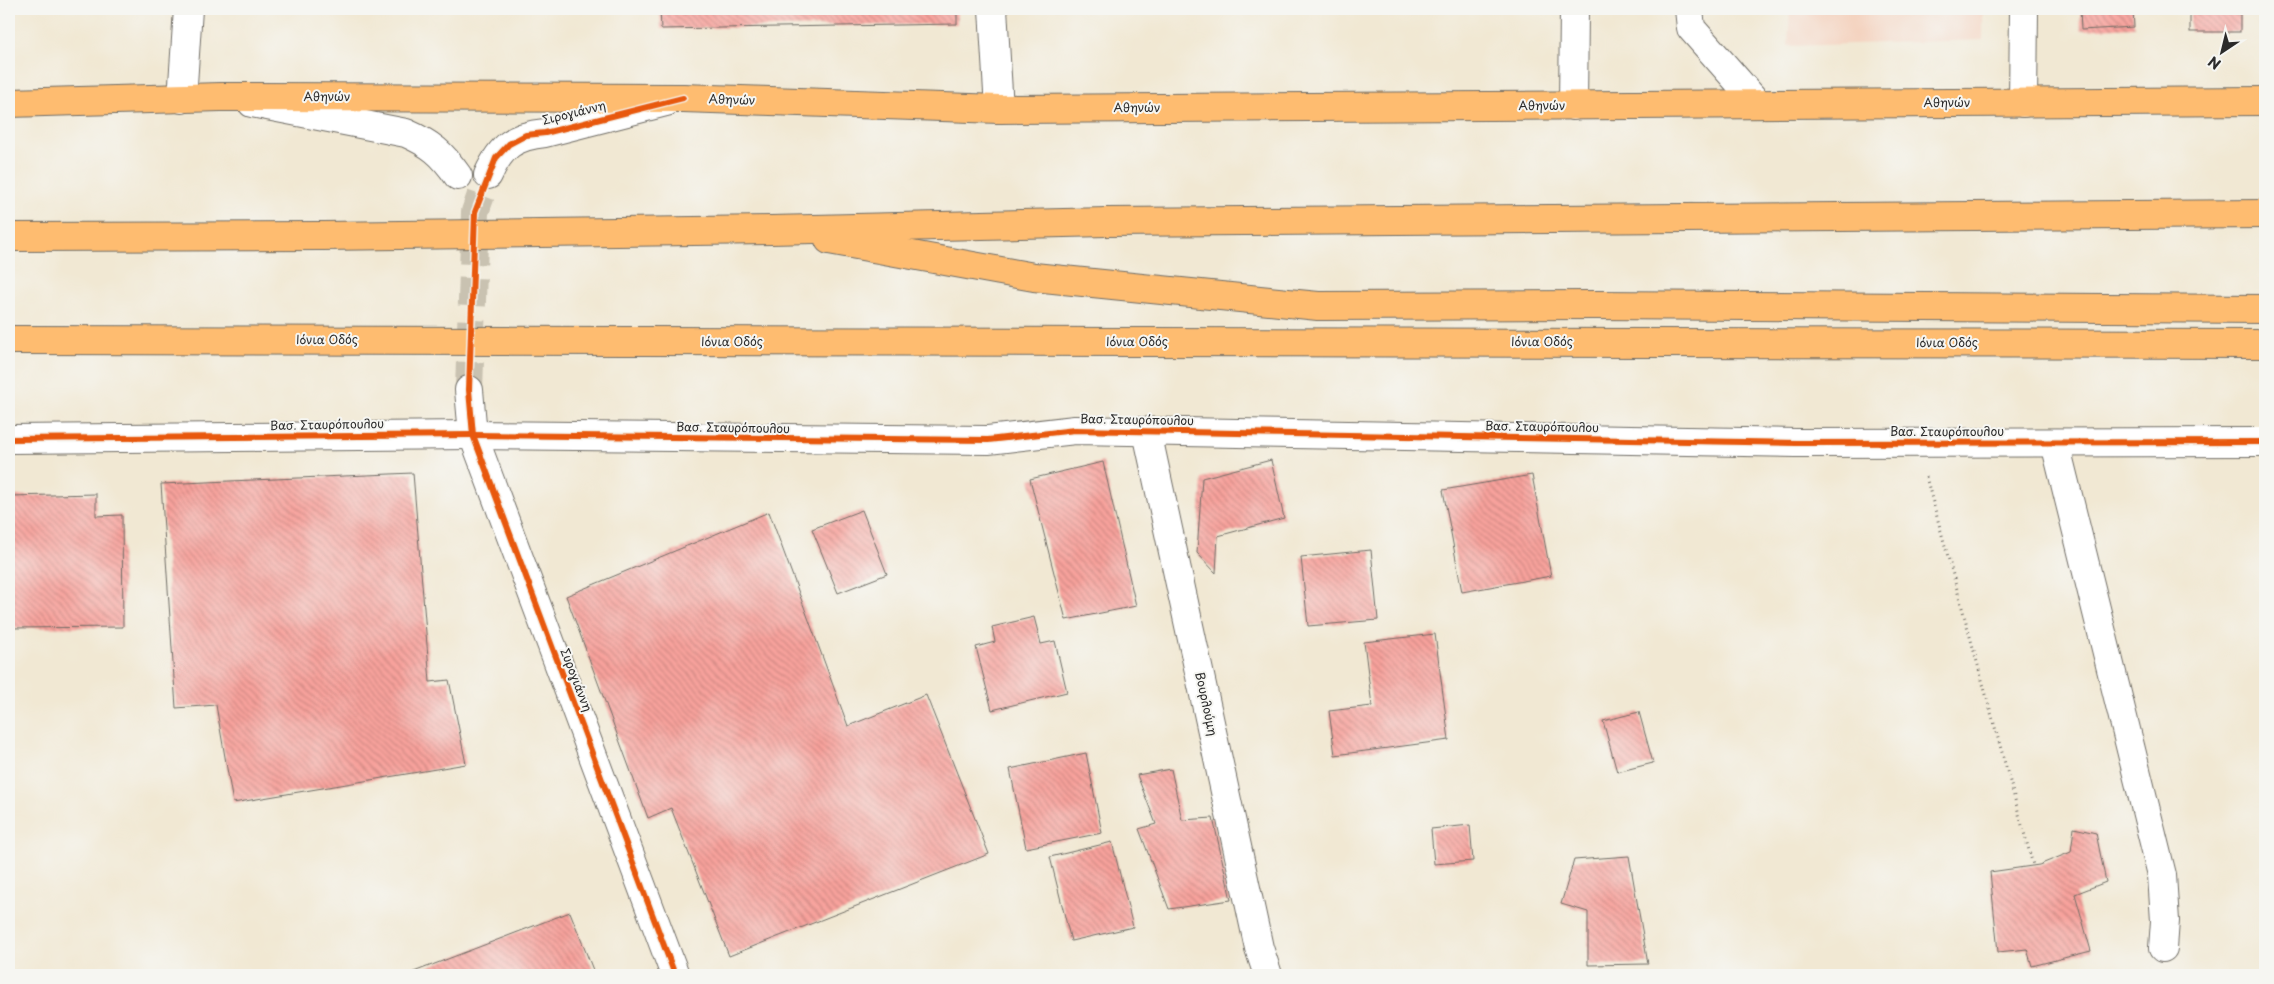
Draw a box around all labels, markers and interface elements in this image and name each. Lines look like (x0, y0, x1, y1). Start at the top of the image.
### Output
north arrow (2196, 28, 2246, 78)
text: N (2204, 51, 2225, 75)
street label: Αθηνών (304, 87, 350, 105)
street label: Αθηνών (708, 89, 756, 109)
street label: Αθηνών (1924, 93, 1970, 111)
street label: Σιρογιάννη (540, 95, 607, 129)
street label: Αθηνών (1519, 96, 1565, 114)
street label: Αθηνών (1114, 98, 1160, 116)
street label: Ιόνια Οδός (296, 330, 358, 348)
street label: Ιόνια Οδός (701, 332, 763, 350)
street label: Ιόνια Οδός (1106, 332, 1168, 350)
street label: Ιόνια Οδός (1511, 332, 1573, 350)
street label: Ιόνια Οδός (1916, 333, 1978, 351)
street label: Βασ. Σταυρόπουλου (1080, 409, 1194, 429)
street label: Βασ. Σταυρόπουλου (270, 414, 384, 434)
street label: Βασ. Σταυρόπουλου (1485, 416, 1599, 436)
street label: Βασ. Σταυρόπουλου (676, 417, 790, 437)
street label: Βασ. Σταυρόπουλου (1890, 422, 2004, 440)
street label: Συρογιάννη (557, 645, 597, 714)
street label: Βουρλούμη (1191, 670, 1223, 737)

